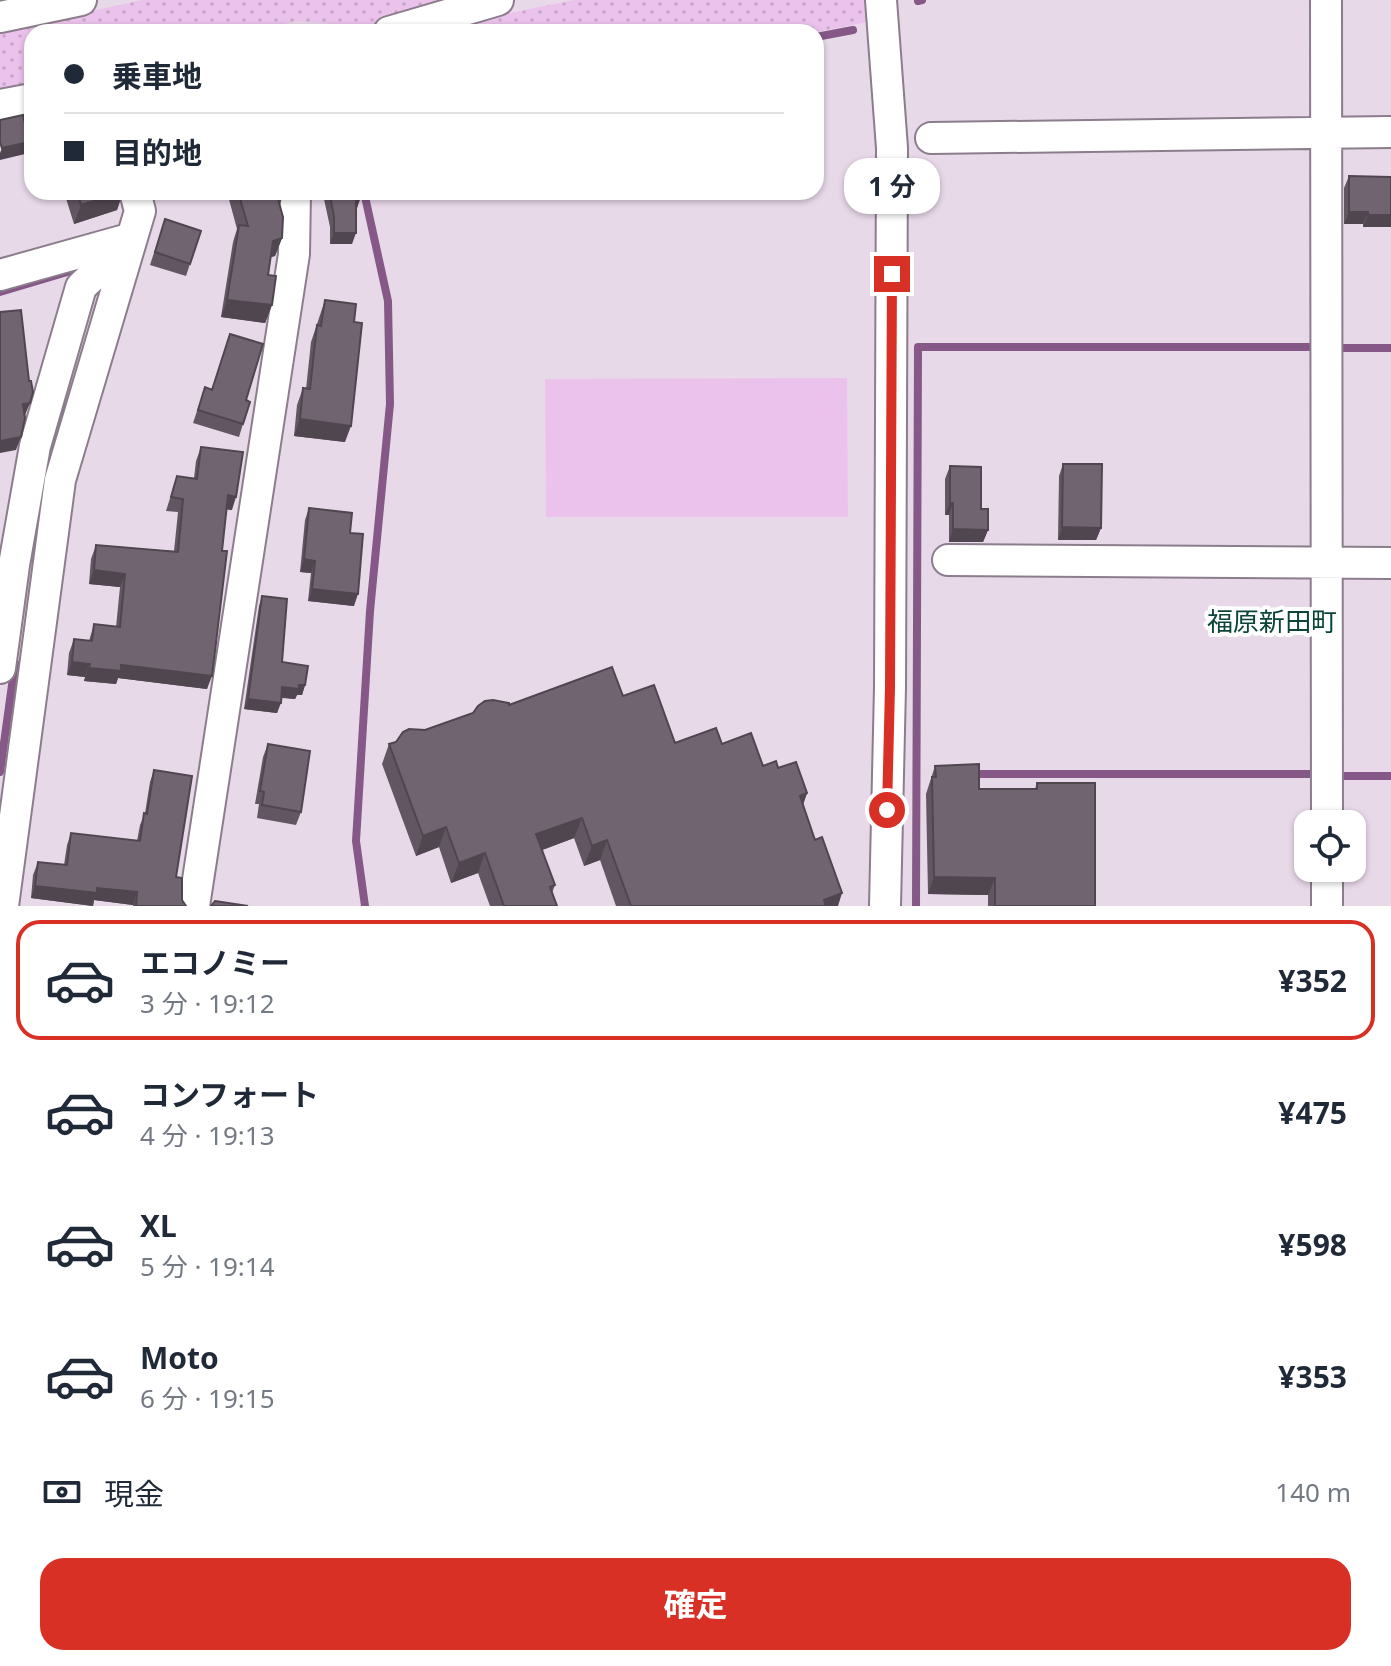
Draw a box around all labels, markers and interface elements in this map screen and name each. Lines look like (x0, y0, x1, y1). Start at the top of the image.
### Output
text: 乗車地 (112, 55, 202, 96)
text: 目的地 (112, 132, 202, 173)
callout: 1 分 (844, 158, 940, 214)
text: 1 分 (868, 168, 916, 204)
route end (874, 256, 910, 292)
district label: 福原新田町 (1207, 603, 1337, 639)
route start (869, 792, 905, 828)
map controls (1294, 810, 1366, 882)
button: locate (1294, 810, 1366, 882)
text: エコノミー (140, 942, 290, 983)
icon: car (44, 944, 116, 1016)
text: ¥352 (1278, 960, 1347, 1001)
text: 3 分 · 19:12 (140, 985, 275, 1021)
text: コンフォート (140, 1074, 319, 1115)
icon: car (44, 1076, 116, 1148)
text: ¥475 (1278, 1092, 1347, 1133)
text: 4 分 · 19:13 (140, 1117, 275, 1153)
text: XL (140, 1205, 177, 1246)
icon: car (44, 1208, 116, 1280)
text: ¥598 (1278, 1224, 1347, 1265)
text: 5 分 · 19:14 (140, 1248, 275, 1284)
text: Moto (140, 1337, 219, 1378)
icon: car (44, 1340, 116, 1412)
text: ¥353 (1278, 1356, 1347, 1397)
text: 6 分 · 19:15 (140, 1380, 275, 1416)
icon: cash (40, 1470, 84, 1514)
text: 現金 (104, 1473, 164, 1514)
text: 140 m (1275, 1474, 1351, 1510)
button: 確定 (40, 1558, 1351, 1650)

